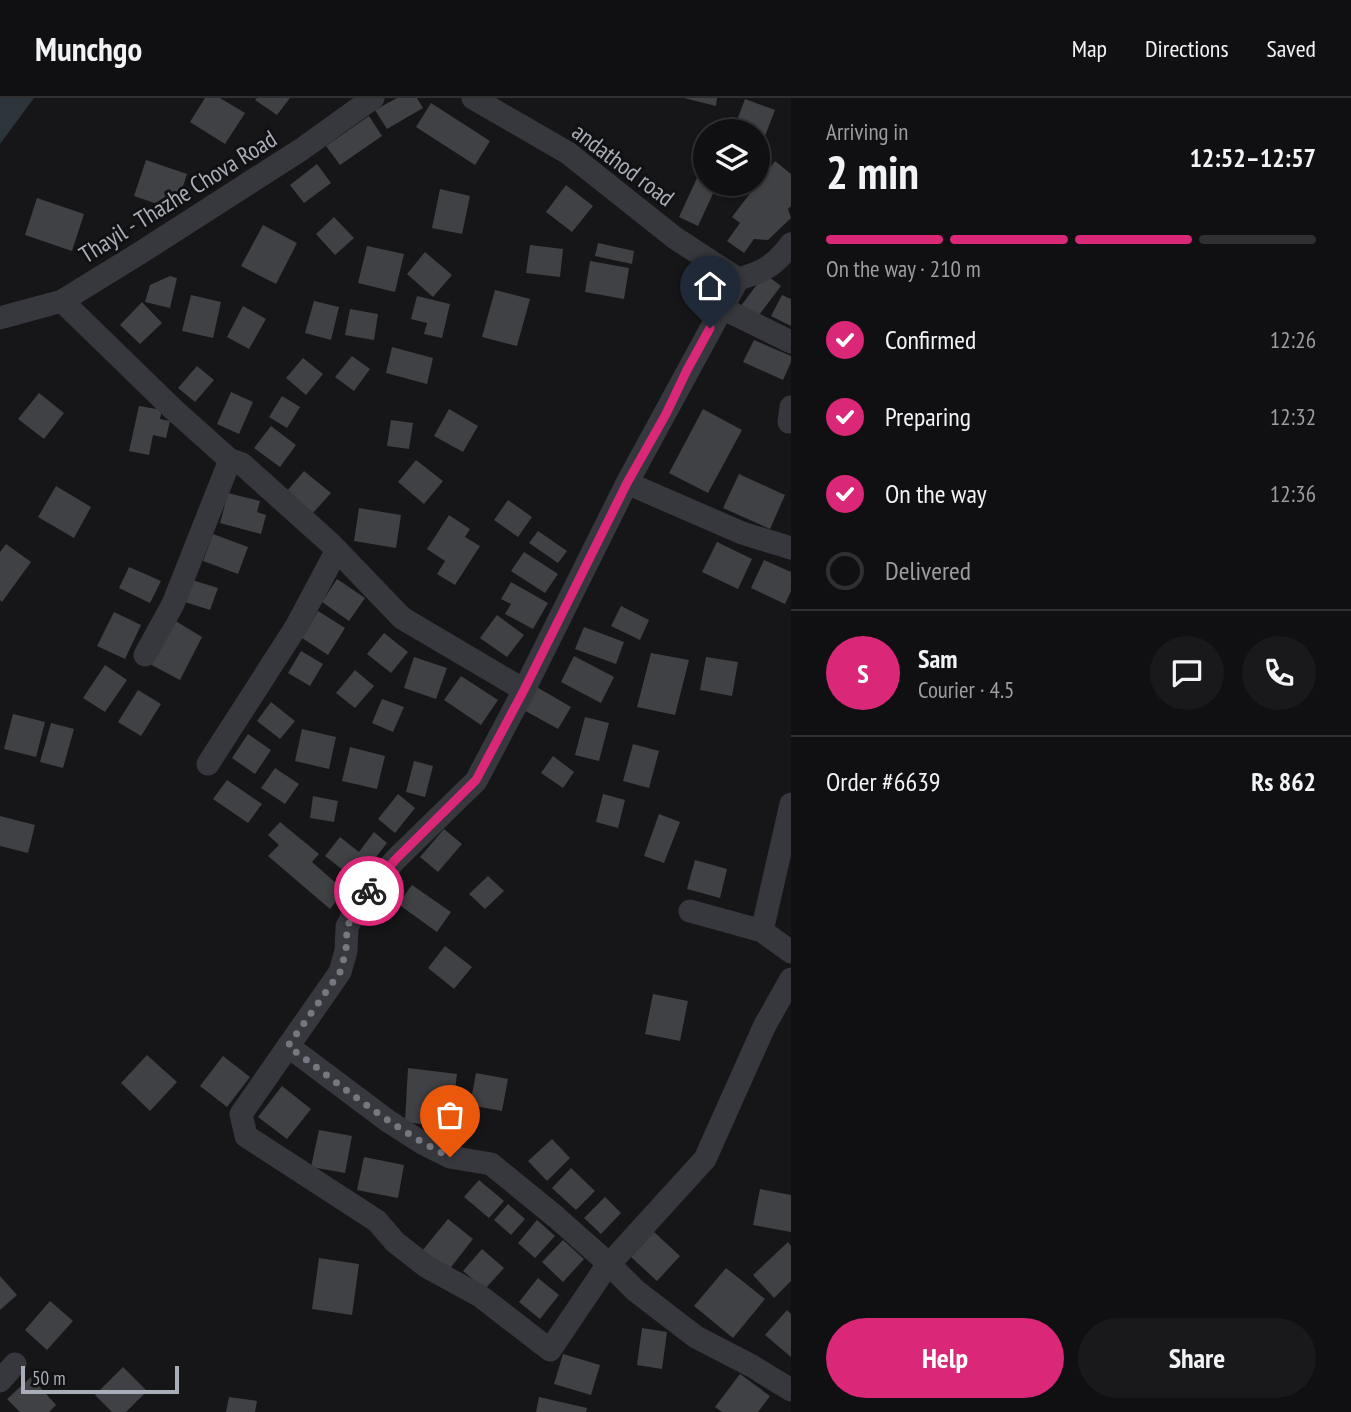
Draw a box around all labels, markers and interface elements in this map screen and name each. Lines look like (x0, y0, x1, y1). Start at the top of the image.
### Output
text: Munchgo (35, 27, 142, 70)
text: Map (1072, 33, 1107, 64)
text: Directions (1145, 33, 1229, 64)
text: Saved (1267, 33, 1316, 64)
street label: andathod road (566, 116, 681, 213)
text: Arriving in (826, 117, 908, 146)
map controls (693, 119, 770, 196)
button: layers (693, 119, 770, 196)
street label: Thayil - Thazhe Chova Road (73, 123, 282, 270)
text: 12:52–12:57 (1189, 141, 1316, 174)
text: 2 min (826, 142, 919, 202)
text: On the way · 210 m (826, 254, 981, 283)
pin (680, 256, 740, 328)
icon: home (691, 267, 729, 305)
icon: check (826, 321, 864, 359)
text: Confirmed (885, 323, 976, 356)
text: 12:26 (1270, 325, 1316, 354)
icon: check (826, 398, 864, 436)
text: Preparing (885, 400, 971, 433)
text: 12:32 (1270, 402, 1316, 431)
icon: check (826, 475, 864, 513)
text: On the way (885, 477, 987, 510)
text: 12:36 (1270, 479, 1316, 508)
text: Delivered (885, 554, 971, 587)
button: chat (1150, 636, 1224, 710)
button: phone (1242, 636, 1316, 710)
text: Sam (918, 642, 957, 675)
text: S (857, 657, 869, 690)
text: Courier · 4.5 (918, 675, 1014, 704)
text: Order #6639 (826, 765, 941, 798)
text: Rs 862 (1251, 765, 1316, 798)
courier (334, 856, 404, 926)
icon: bike (350, 872, 388, 910)
pin (420, 1085, 480, 1157)
icon: bag (431, 1096, 469, 1134)
button: Help (826, 1318, 1064, 1398)
button: Share (1078, 1318, 1316, 1398)
scale bar (21, 1363, 178, 1395)
text: 50 m (32, 1366, 66, 1390)

